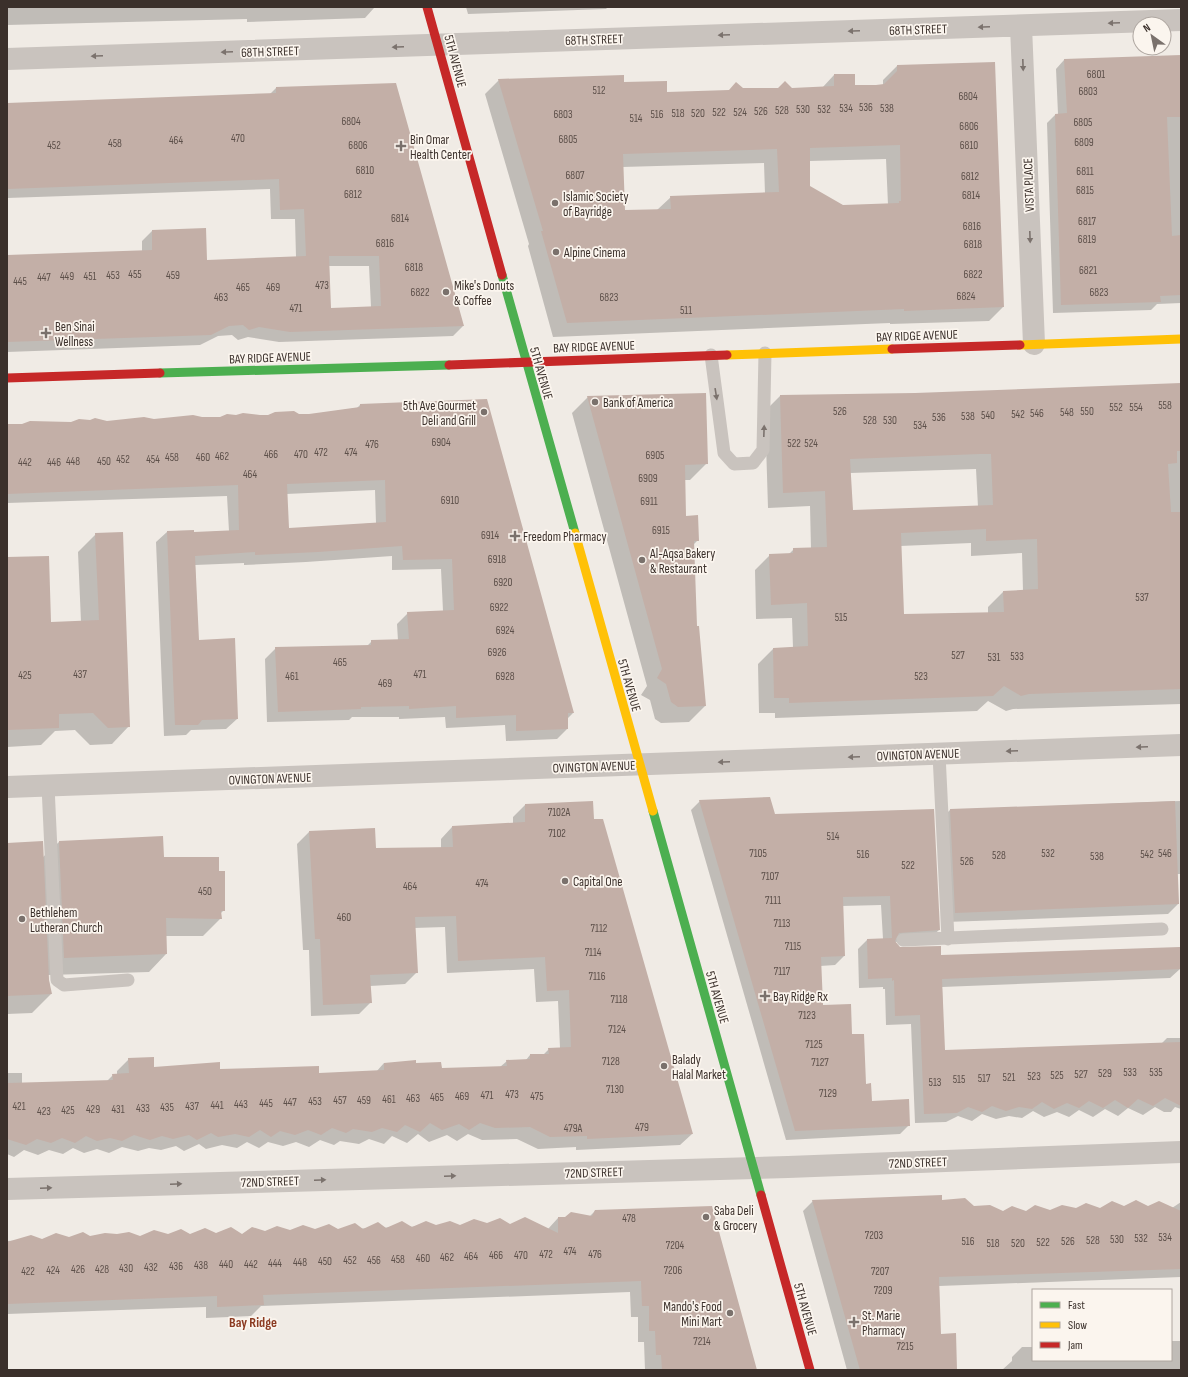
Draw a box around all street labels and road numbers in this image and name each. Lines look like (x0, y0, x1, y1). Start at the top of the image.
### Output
street label: 68TH STREET (889, 21, 947, 39)
street label: 68TH STREET (565, 31, 623, 49)
street label: 5TH AVENUE (440, 33, 470, 89)
street label: 68TH STREET (241, 43, 299, 61)
street label: VISTA PLACE (1020, 158, 1038, 212)
street label: BAY RIDGE AVENUE (876, 327, 958, 345)
street label: BAY RIDGE AVENUE (553, 338, 635, 356)
street label: 5TH AVENUE (526, 345, 556, 401)
street label: BAY RIDGE AVENUE (229, 349, 311, 367)
street label: 5TH AVENUE (614, 657, 644, 713)
street label: OVINGTON AVENUE (876, 746, 960, 764)
street label: OVINGTON AVENUE (552, 758, 636, 776)
street label: OVINGTON AVENUE (228, 770, 312, 788)
street label: 5TH AVENUE (702, 969, 732, 1025)
street label: 72ND STREET (889, 1154, 947, 1172)
street label: 72ND STREET (565, 1164, 623, 1182)
street label: 72ND STREET (241, 1173, 299, 1191)
street label: 5TH AVENUE (790, 1281, 820, 1337)

